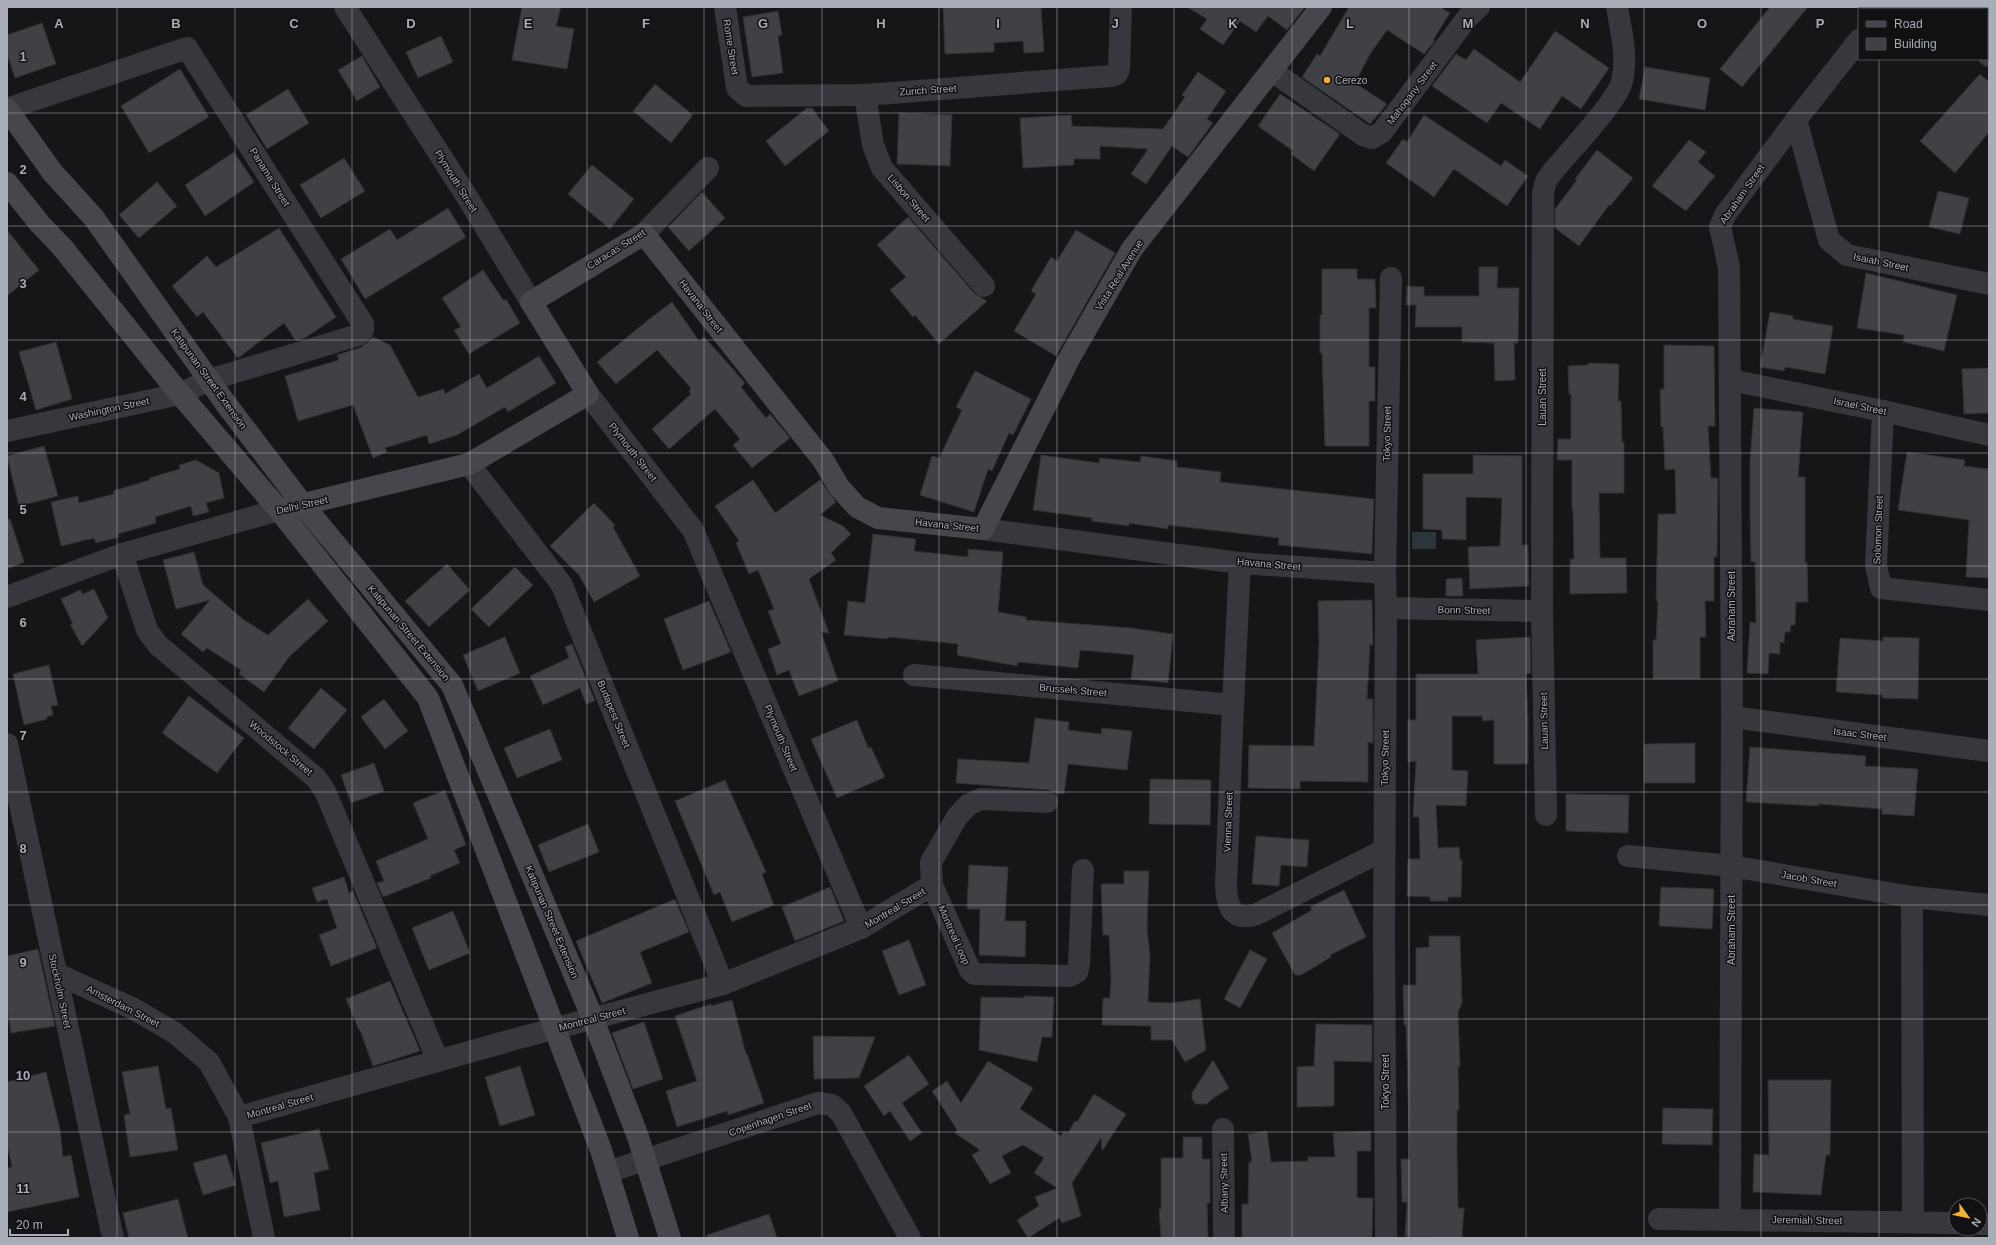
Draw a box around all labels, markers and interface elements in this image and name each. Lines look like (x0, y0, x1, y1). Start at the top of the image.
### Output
legend (1858, 8, 1988, 60)
text: A (54, 16, 64, 31)
text: B (171, 16, 181, 31)
text: C (289, 16, 299, 31)
text: D (406, 16, 416, 31)
text: E (524, 16, 533, 31)
text: F (642, 16, 650, 31)
text: G (758, 16, 768, 31)
text: H (876, 16, 886, 31)
text: I (996, 16, 1000, 31)
text: J (1111, 16, 1119, 31)
text: K (1228, 16, 1238, 31)
text: L (1346, 16, 1354, 31)
text: M (1463, 16, 1473, 31)
text: N (1580, 16, 1590, 31)
text: O (1697, 16, 1707, 31)
text: P (1816, 16, 1825, 31)
text: Road (1894, 17, 1923, 31)
street label: Rome Street (721, 18, 741, 76)
text: Building (1894, 37, 1937, 51)
text: 1 (19, 49, 27, 64)
street label: Mahogany Street (1385, 59, 1439, 127)
marker: Cerezo (1322, 75, 1332, 85)
place label: Cerezo (1335, 75, 1368, 86)
street label: Zurich Street (899, 83, 957, 97)
street label: Panama Street (248, 146, 292, 208)
street label: Plymouth Street (432, 148, 480, 214)
text: 2 (19, 162, 27, 177)
street label: Abraham Street (1717, 162, 1767, 226)
street label: Lisbon Street (886, 172, 933, 224)
street label: Caracas Street (585, 227, 647, 271)
street label: Vista Real Avenue (1093, 237, 1145, 312)
street label: Isaiah Street (1852, 251, 1910, 273)
text: 3 (19, 276, 27, 291)
street label: Havana Street (677, 277, 725, 335)
street label: Katipunan Street Extension (169, 327, 249, 431)
street label: Lauan Street (1537, 368, 1548, 426)
text: 4 (19, 389, 27, 404)
street label: Washington Street (68, 395, 150, 423)
street label: Israel Street (1832, 395, 1888, 417)
street label: Tokyo Street (1381, 406, 1393, 462)
street label: Plymouth Street (607, 421, 659, 484)
street label: Delhi Street (275, 494, 329, 516)
street label: Solomon Street (1871, 495, 1885, 565)
text: 5 (19, 502, 27, 517)
street label: Havana Street (915, 516, 980, 534)
street label: Havana Street (1237, 556, 1302, 572)
street label: Abraham Street (1726, 571, 1737, 641)
street label: Katipunan Street Extension (366, 583, 452, 683)
street label: Bonn Street (1438, 604, 1491, 616)
text: 6 (19, 615, 27, 630)
street label: Budapest Street (595, 679, 633, 750)
street label: Brussels Street (1039, 682, 1107, 698)
street label: Lauan Street (1538, 692, 1550, 750)
street label: Plymouth Street (762, 703, 800, 773)
street label: Woodstock Street (247, 718, 315, 778)
street label: Isaac Street (1833, 725, 1887, 743)
text: 7 (19, 728, 27, 743)
street label: Tokyo Street (1379, 730, 1391, 786)
street label: Vienna Street (1221, 791, 1235, 852)
text: 8 (19, 841, 27, 856)
street label: Katipunan Street Extension (523, 864, 581, 980)
street label: Jacob Street (1780, 869, 1838, 889)
street label: Montreal Street (863, 886, 927, 930)
street label: Abraham Street (1726, 895, 1737, 965)
street label: Montreal Loop (936, 904, 972, 967)
street label: Stockholm Street (47, 953, 73, 1030)
text: 9 (19, 955, 27, 970)
street label: Amsterdam Street (85, 983, 162, 1029)
street label: Montreal Street (558, 1005, 627, 1033)
street label: Tokyo Street (1380, 1054, 1391, 1110)
text: 10 (16, 1068, 30, 1083)
street label: Montreal Street (246, 1091, 315, 1121)
street label: Copenhagen Street (727, 1100, 813, 1138)
street label: Albany Street (1218, 1153, 1230, 1213)
text: 11 (16, 1181, 30, 1196)
north arrow (1948, 1197, 1988, 1237)
scale bar (10, 1211, 68, 1237)
street label: Jeremiah Street (1772, 1214, 1843, 1226)
text: N (1969, 1216, 1984, 1229)
text: 20 m (16, 1218, 43, 1232)

